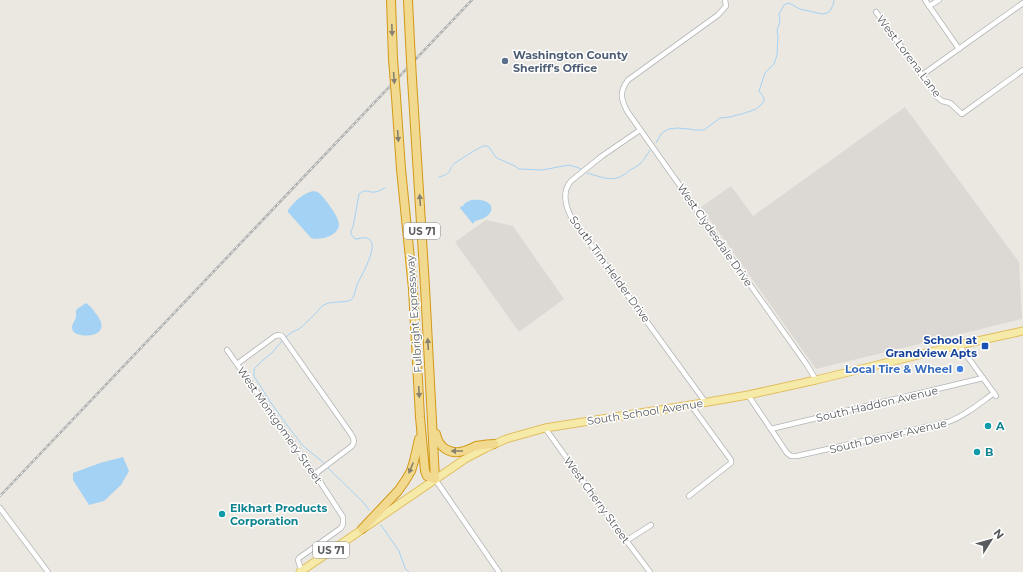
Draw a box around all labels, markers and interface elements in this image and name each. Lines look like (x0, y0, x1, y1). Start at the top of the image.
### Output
street label: West Lorena Lane (874, 12, 945, 100)
one-way arrow (389, 24, 395, 37)
place label: Washington County Sheriff's Office (513, 48, 628, 75)
marker: Washington County Sheriff's Office (500, 56, 510, 66)
one-way arrow (391, 72, 398, 84)
one-way arrow (395, 130, 402, 142)
street label: West Clydesdale Drive (674, 181, 756, 289)
one-way arrow (417, 194, 423, 207)
street label: South Tim Helder Drive (567, 213, 654, 325)
road number: US 71 (404, 223, 440, 239)
street label: Fulbright Expressway (403, 255, 425, 373)
place label: School at Grandview Apts (885, 333, 977, 360)
one-way arrow (425, 338, 432, 350)
marker: School at Grandview Apts (980, 341, 990, 351)
place label: Local Tire & Wheel (845, 362, 952, 376)
street label: West Montgomery Street (234, 364, 326, 486)
marker: Local Tire & Wheel (955, 364, 965, 374)
street label: South Haddon Avenue (815, 383, 940, 425)
one-way arrow (416, 386, 422, 399)
street label: South School Avenue (586, 396, 704, 428)
street label: South Denver Avenue (828, 416, 948, 456)
place label: A (995, 419, 1005, 433)
marker: A (983, 421, 993, 431)
place label: B (985, 445, 993, 459)
marker: B (972, 447, 982, 457)
one-way arrow (450, 448, 463, 454)
street label: West Cherry Street (561, 454, 633, 546)
one-way arrow (408, 463, 414, 475)
place label: Elkhart Products Corporation (230, 501, 327, 528)
marker: Elkhart Products Corporation (217, 509, 227, 519)
north arrow (971, 520, 1011, 560)
text: N (991, 526, 1007, 542)
road number: US 71 (313, 542, 349, 558)

